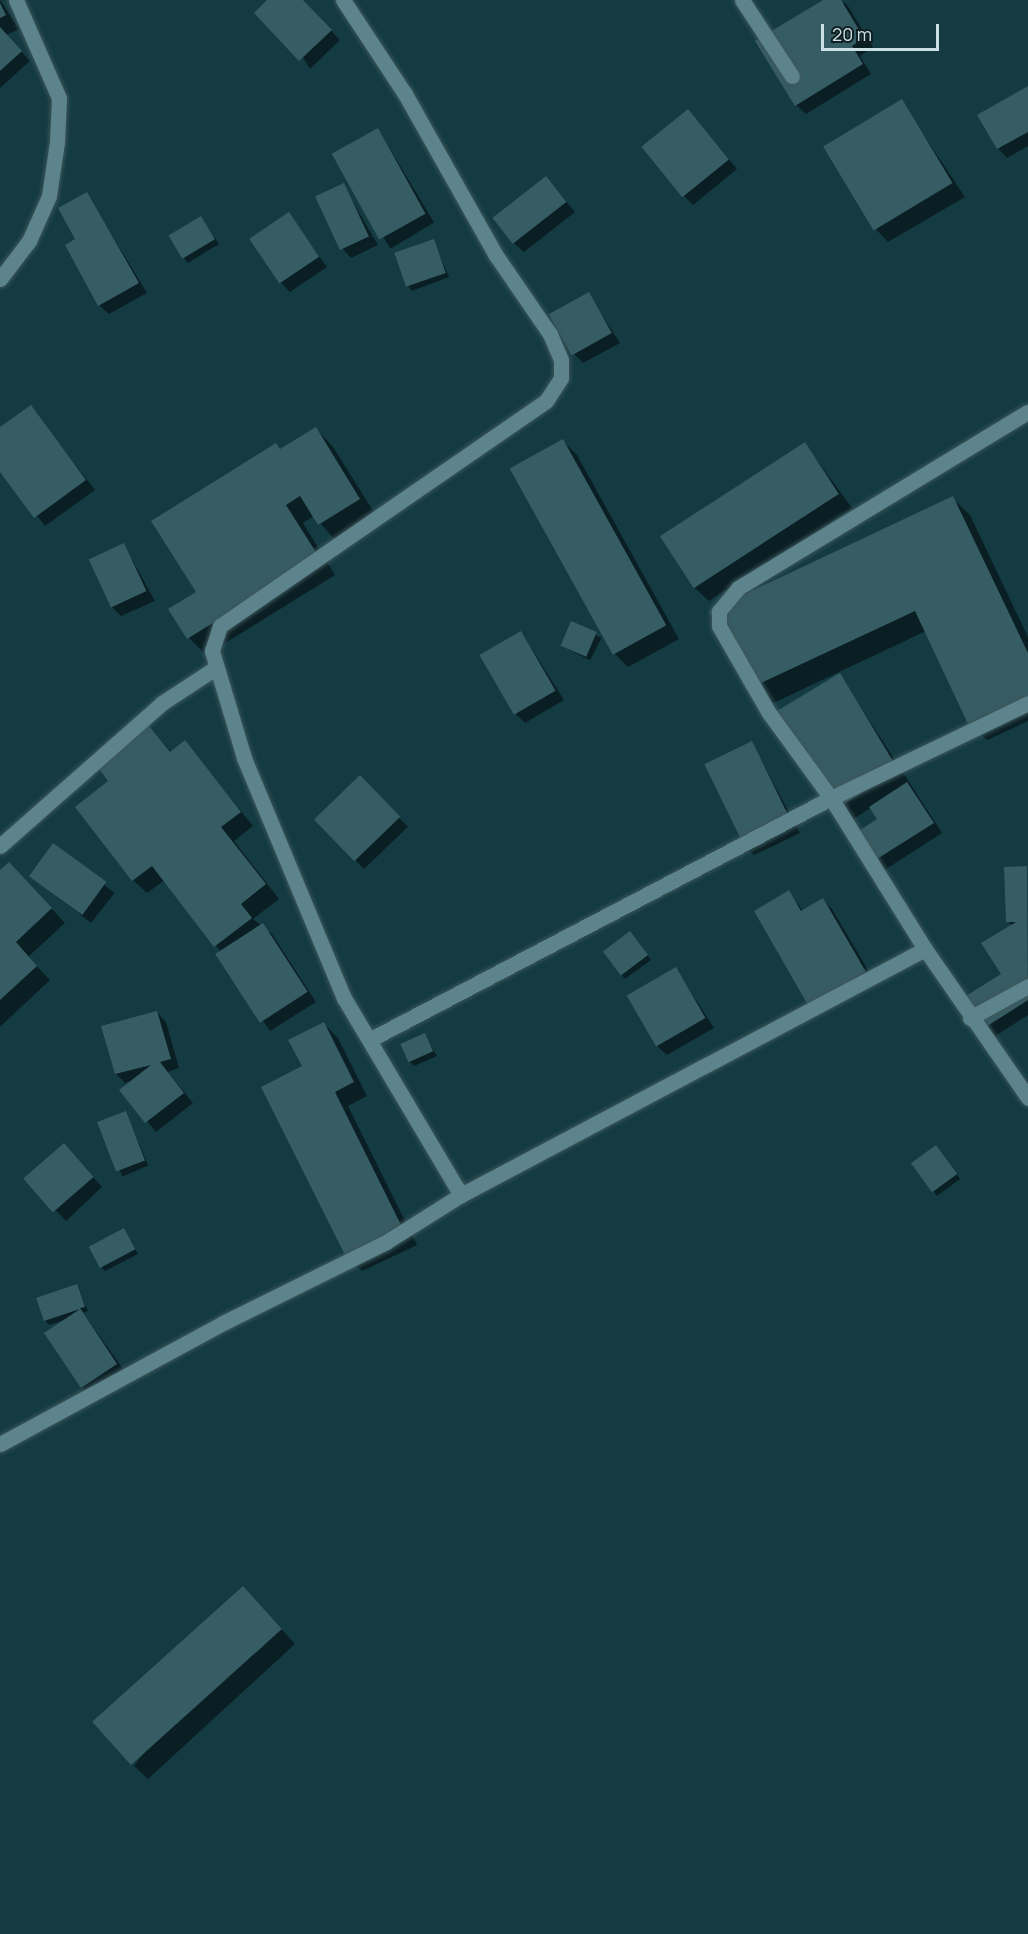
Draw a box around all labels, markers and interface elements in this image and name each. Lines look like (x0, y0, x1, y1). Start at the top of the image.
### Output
scale bar (824, 12, 942, 50)
text: 20 m (832, 22, 872, 46)

